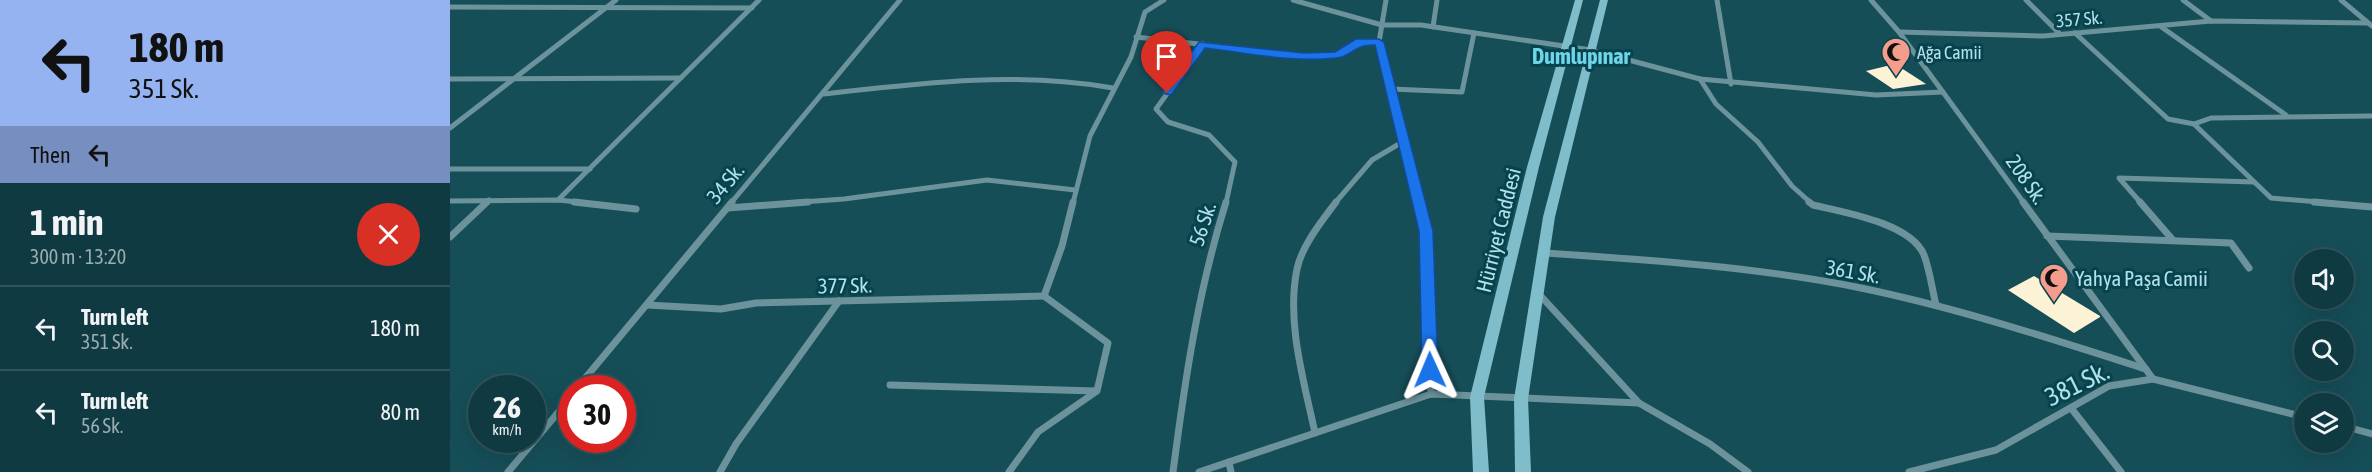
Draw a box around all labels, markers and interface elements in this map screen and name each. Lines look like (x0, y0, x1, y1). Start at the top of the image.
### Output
street label: 357 Sk. (2055, 7, 2103, 31)
text: 180 m (129, 23, 224, 71)
icon: left (30, 24, 108, 102)
pin (1141, 31, 1192, 93)
mosque icon: Ağa Camii (1880, 36, 1912, 78)
icon: arrive (1150, 40, 1183, 73)
place label: Ağa Camii (1917, 42, 1982, 63)
district label: Dumlupınar (1532, 43, 1631, 69)
text: 351 Sk. (129, 73, 199, 104)
icon: left (83, 138, 116, 171)
text: Then (30, 142, 71, 168)
street label: 208 Sk. (2002, 150, 2052, 208)
street label: 34 Sk. (702, 158, 748, 208)
street label: Hürriyet Caddesi (1471, 165, 1525, 295)
street label: 56 Sk. (1184, 199, 1220, 249)
text: 1 min (30, 201, 104, 243)
button: close (357, 203, 420, 266)
text: 300 m · 13:20 (30, 245, 126, 268)
map controls (2294, 249, 2354, 453)
button: sound (2294, 249, 2354, 309)
street label: 361 Sk. (1824, 254, 1882, 288)
mosque icon: Yahya Paşa Camii (2038, 262, 2070, 304)
place label: Yahya Paşa Camii (2075, 266, 2208, 290)
street label: 377 Sk. (818, 273, 872, 297)
text: Turn left (81, 304, 148, 330)
icon: left (30, 312, 63, 345)
text: 180 m (370, 315, 420, 341)
button: search (2294, 321, 2354, 381)
text: 351 Sk. (81, 330, 133, 353)
position arrow (1398, 338, 1462, 402)
street label: 381 Sk. (2040, 356, 2114, 412)
speed limit sign: 30 (558, 375, 636, 453)
text: Turn left (81, 388, 148, 414)
text: 26 (493, 390, 521, 424)
button: layers (2294, 393, 2354, 453)
icon: left (30, 396, 63, 429)
text: 80 m (380, 399, 420, 425)
text: 56 Sk. (81, 414, 123, 437)
text: km/h (492, 421, 522, 438)

